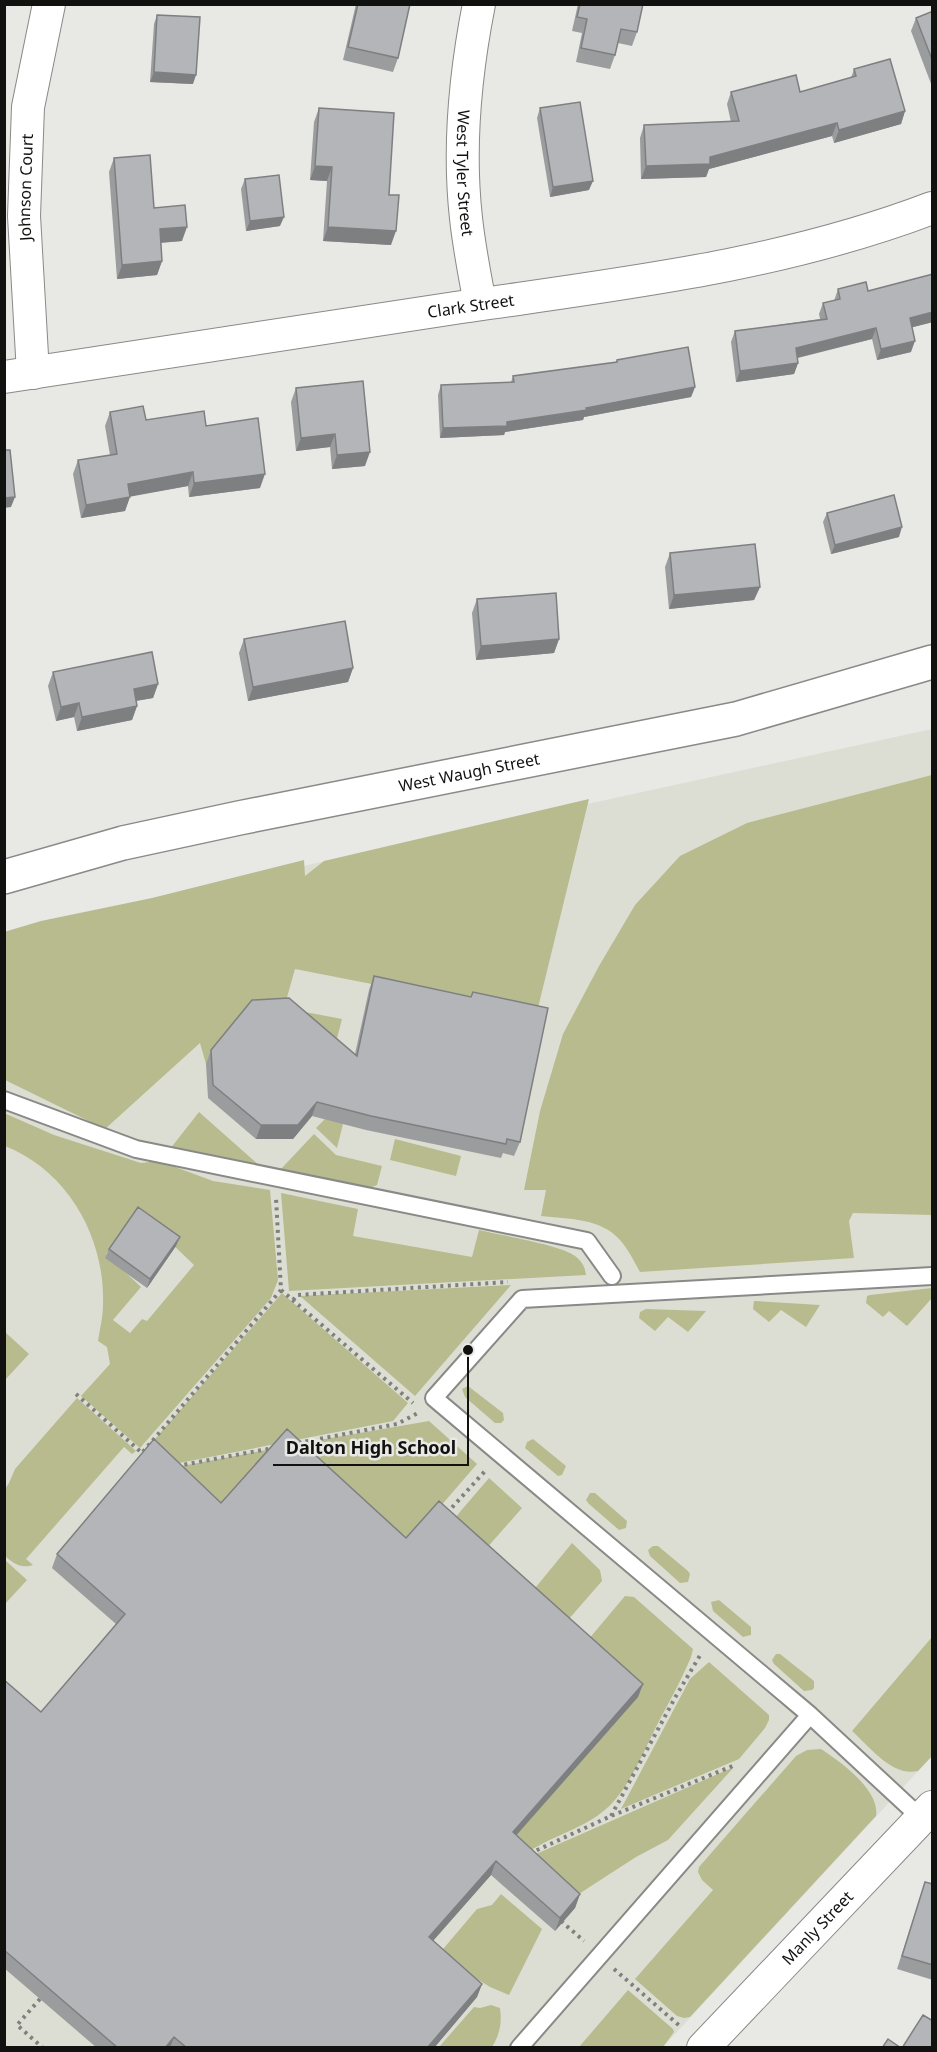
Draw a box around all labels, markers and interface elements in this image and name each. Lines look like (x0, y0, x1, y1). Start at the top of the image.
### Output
street label: West Tyler Street (452, 109, 479, 238)
street label: Johnson Court (13, 133, 38, 244)
street label: Clark Street (426, 289, 516, 323)
street label: West Waugh Street (397, 747, 542, 797)
callout: Dalton High School (273, 1429, 468, 1465)
text: Dalton High School (286, 1435, 456, 1459)
street label: Manly Street (777, 1886, 858, 1970)

